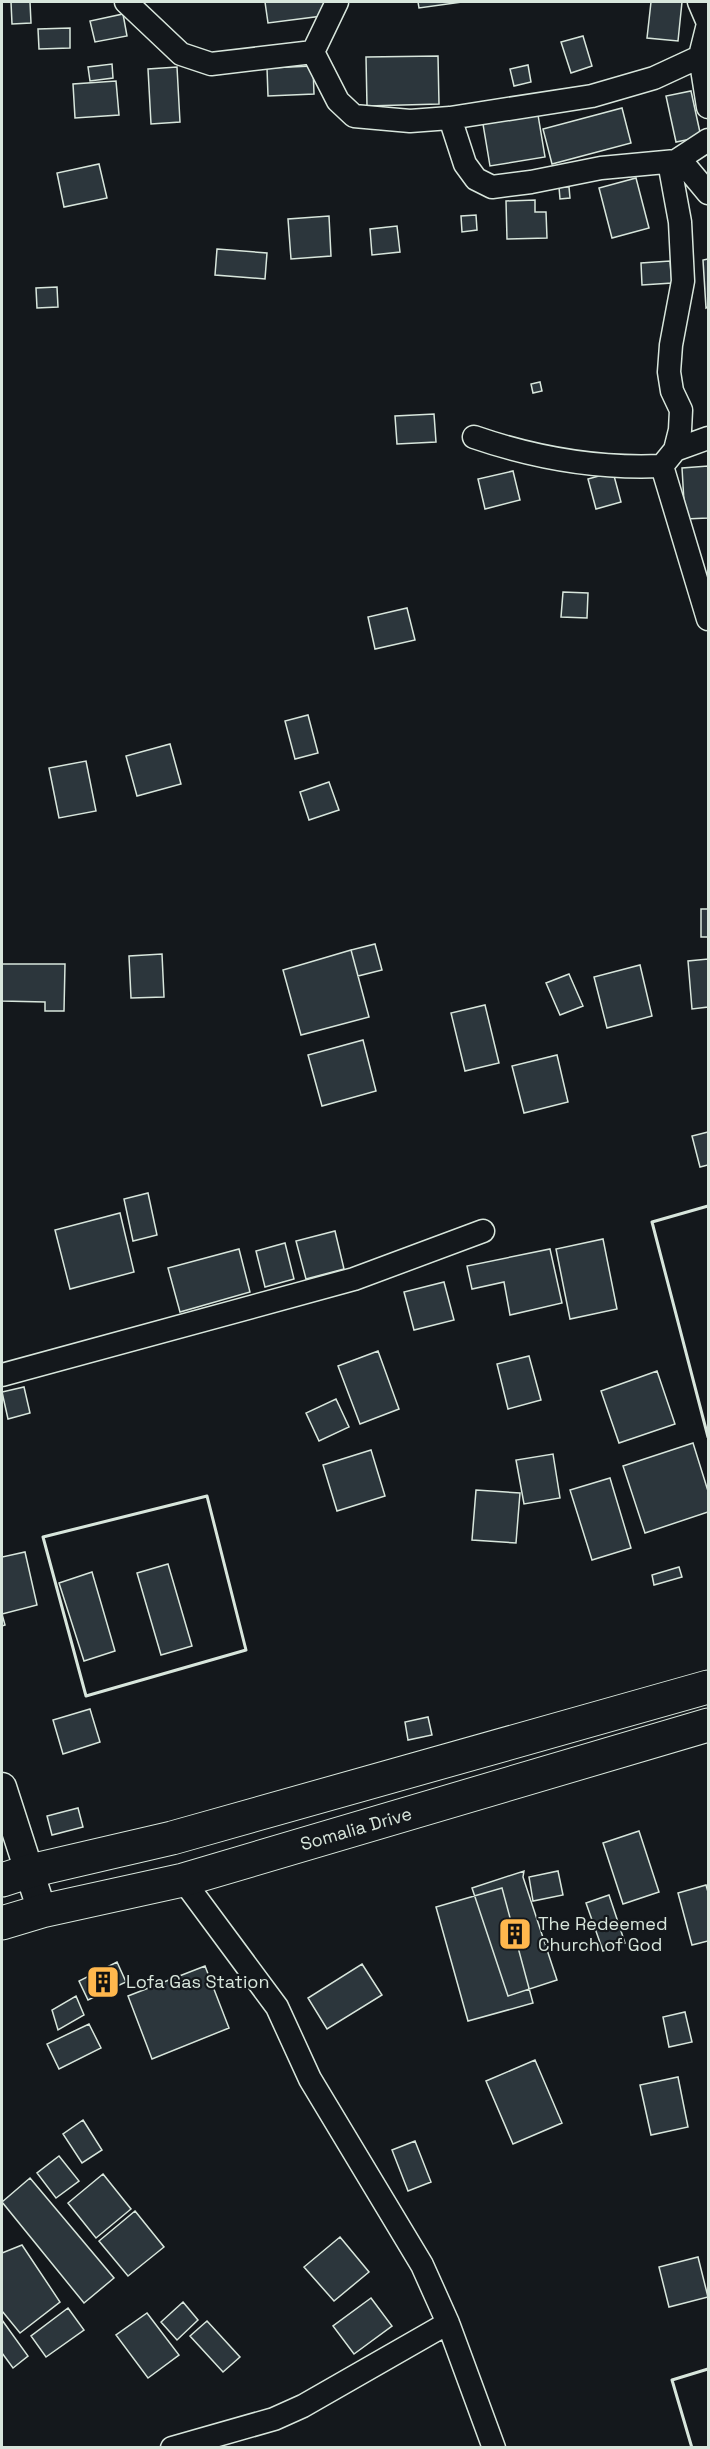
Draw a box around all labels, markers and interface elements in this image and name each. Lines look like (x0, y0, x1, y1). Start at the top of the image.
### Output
street label: Somalia Drive (297, 1802, 414, 1855)
place label: The Redeemed Church of God (538, 1912, 668, 1956)
building icon: The Redeemed Church of God (497, 1916, 533, 1952)
building icon: Lofa Gas Station (85, 1964, 121, 2000)
place label: Lofa Gas Station (126, 1970, 269, 1993)

